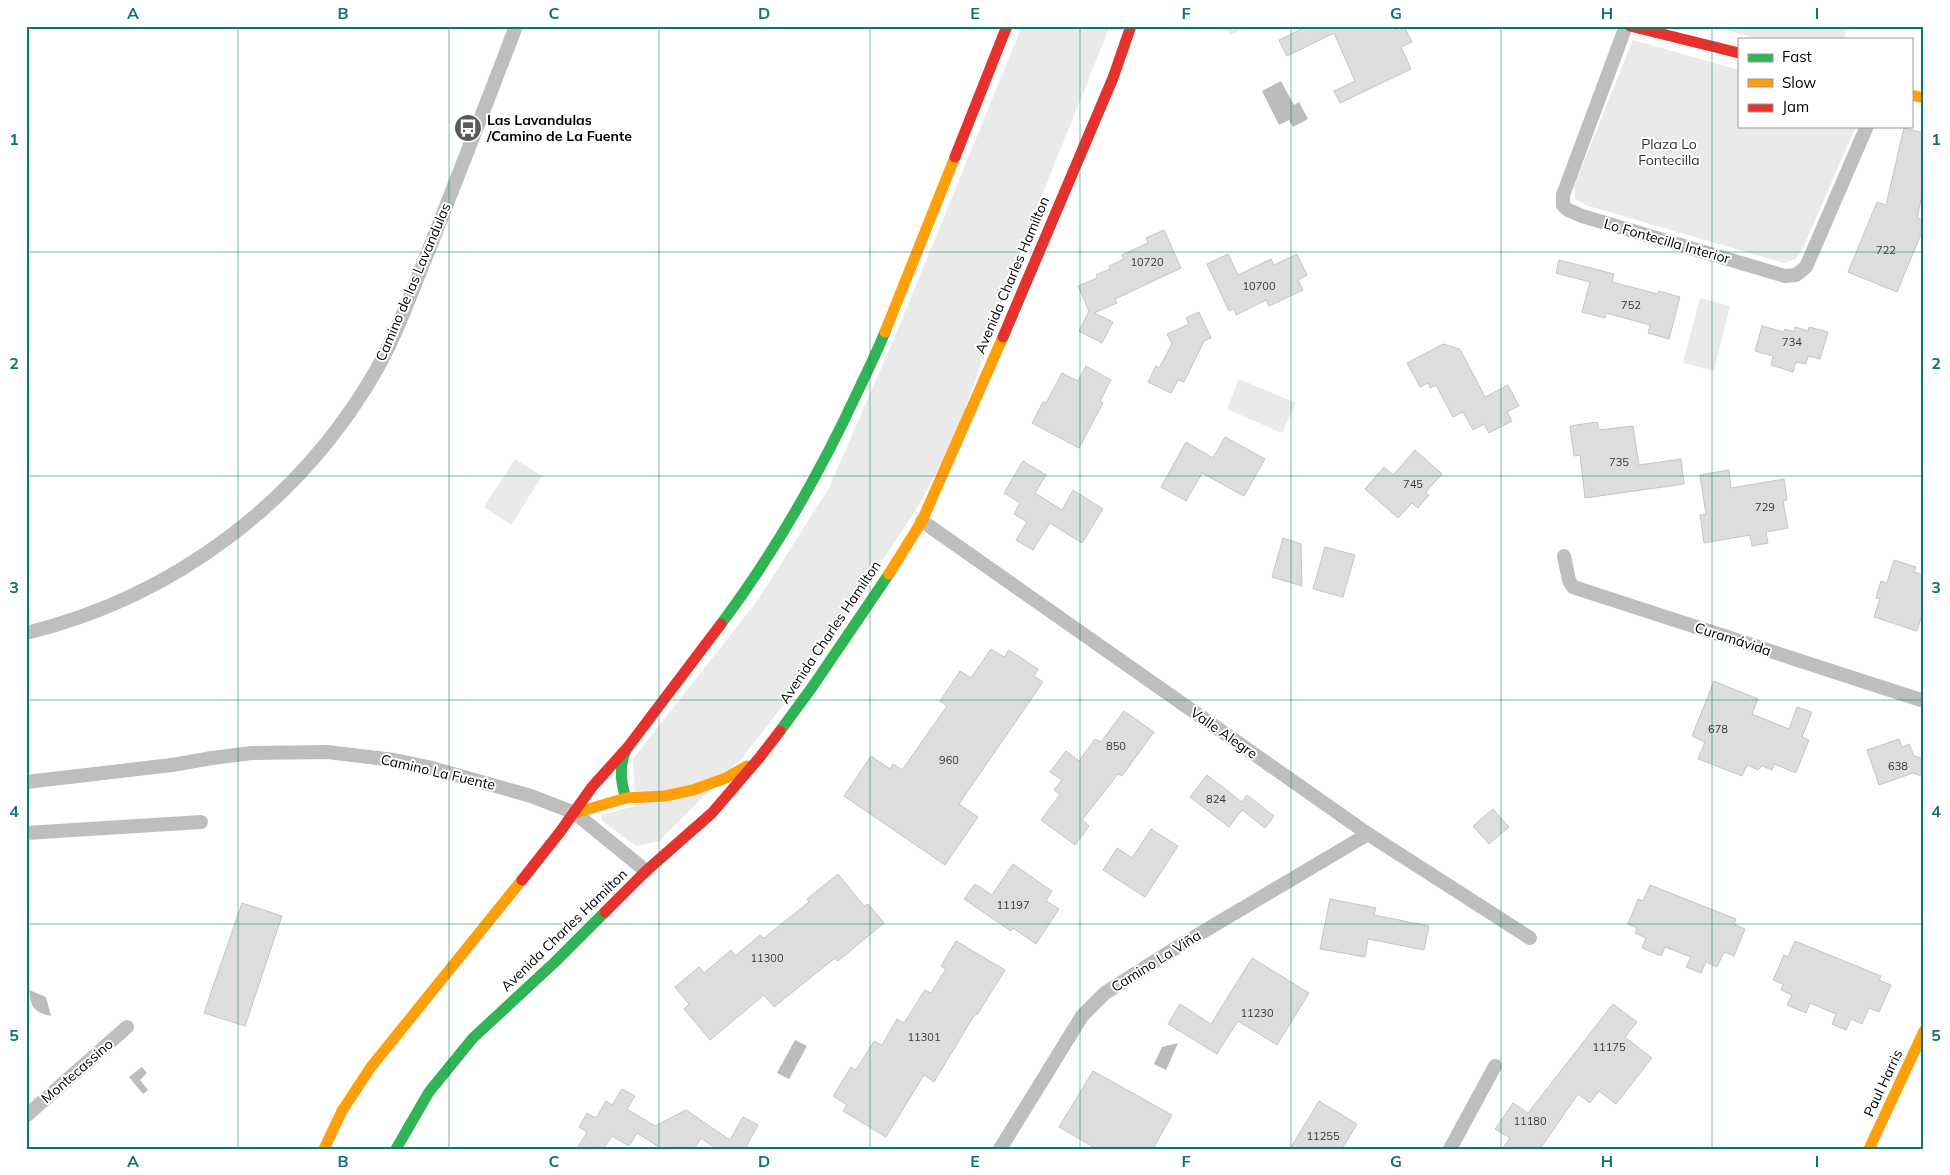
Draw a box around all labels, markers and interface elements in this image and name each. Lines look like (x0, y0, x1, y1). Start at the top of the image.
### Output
text: A (127, 3, 139, 23)
text: B (337, 3, 349, 23)
text: C (549, 3, 560, 23)
text: D (758, 3, 770, 23)
text: E (970, 3, 980, 23)
text: F (1181, 3, 1191, 23)
text: G (1390, 3, 1402, 23)
text: H (1601, 3, 1613, 23)
text: I (1815, 3, 1819, 23)
legend (1738, 38, 1912, 128)
text: Fast (1782, 47, 1812, 66)
text: Slow (1782, 73, 1816, 92)
text: Jam (1782, 97, 1809, 116)
place label: Las Lavandulas /Camino de La Fuente (486, 111, 632, 145)
bus stop icon: Las Lavandulas /Camino de La Fuente (453, 113, 483, 143)
text: 1 (9, 129, 19, 149)
text: 1 (1931, 129, 1941, 149)
park label: Plaza Lo Fontecilla (1638, 135, 1700, 169)
street label: Avenida Charles Hamilton (971, 194, 1053, 356)
street label: Camino de las Lavandulas (371, 200, 455, 364)
street label: Lo Fontecilla Interior (1602, 214, 1733, 268)
house number: 722 (1876, 243, 1896, 257)
house number: 10720 (1131, 255, 1164, 269)
house number: 10700 (1243, 279, 1276, 293)
house number: 752 (1621, 298, 1641, 312)
house number: 734 (1782, 335, 1802, 349)
text: 2 (9, 353, 19, 373)
text: 2 (1931, 353, 1941, 373)
house number: 735 (1609, 455, 1629, 469)
house number: 745 (1403, 477, 1423, 491)
house number: 729 (1755, 500, 1775, 514)
street label: Avenida Charles Hamilton (775, 557, 885, 707)
text: 3 (9, 577, 19, 597)
text: 3 (1931, 577, 1941, 597)
street label: Curamávida (1693, 618, 1773, 660)
street label: Valle Alegre (1187, 703, 1261, 763)
house number: 678 (1708, 722, 1728, 736)
house number: 850 (1106, 739, 1126, 753)
street label: Camino La Fuente (379, 750, 497, 794)
house number: 960 (939, 753, 959, 767)
house number: 638 (1888, 759, 1908, 773)
house number: 824 (1206, 792, 1226, 806)
text: 4 (9, 801, 19, 821)
text: 4 (1931, 801, 1941, 821)
street label: Avenida Charles Hamilton (497, 865, 631, 995)
house number: 11197 (997, 898, 1030, 912)
street label: Camino La Viña (1108, 926, 1204, 996)
house number: 11300 (751, 951, 784, 965)
house number: 11230 (1241, 1006, 1274, 1020)
text: 5 (9, 1025, 19, 1045)
text: 5 (1931, 1025, 1941, 1045)
house number: 11301 (908, 1030, 941, 1044)
street label: Montecassino (37, 1035, 117, 1107)
house number: 11175 (1593, 1040, 1626, 1054)
street label: Paul Harris (1860, 1047, 1906, 1119)
house number: 11180 (1514, 1114, 1547, 1128)
house number: 11255 (1307, 1129, 1340, 1143)
text: A (127, 1151, 139, 1171)
text: B (337, 1151, 349, 1171)
text: C (549, 1151, 560, 1171)
text: D (758, 1151, 770, 1171)
text: E (970, 1151, 980, 1171)
text: F (1181, 1151, 1191, 1171)
text: G (1390, 1151, 1402, 1171)
text: H (1601, 1151, 1613, 1171)
text: I (1815, 1151, 1819, 1171)

